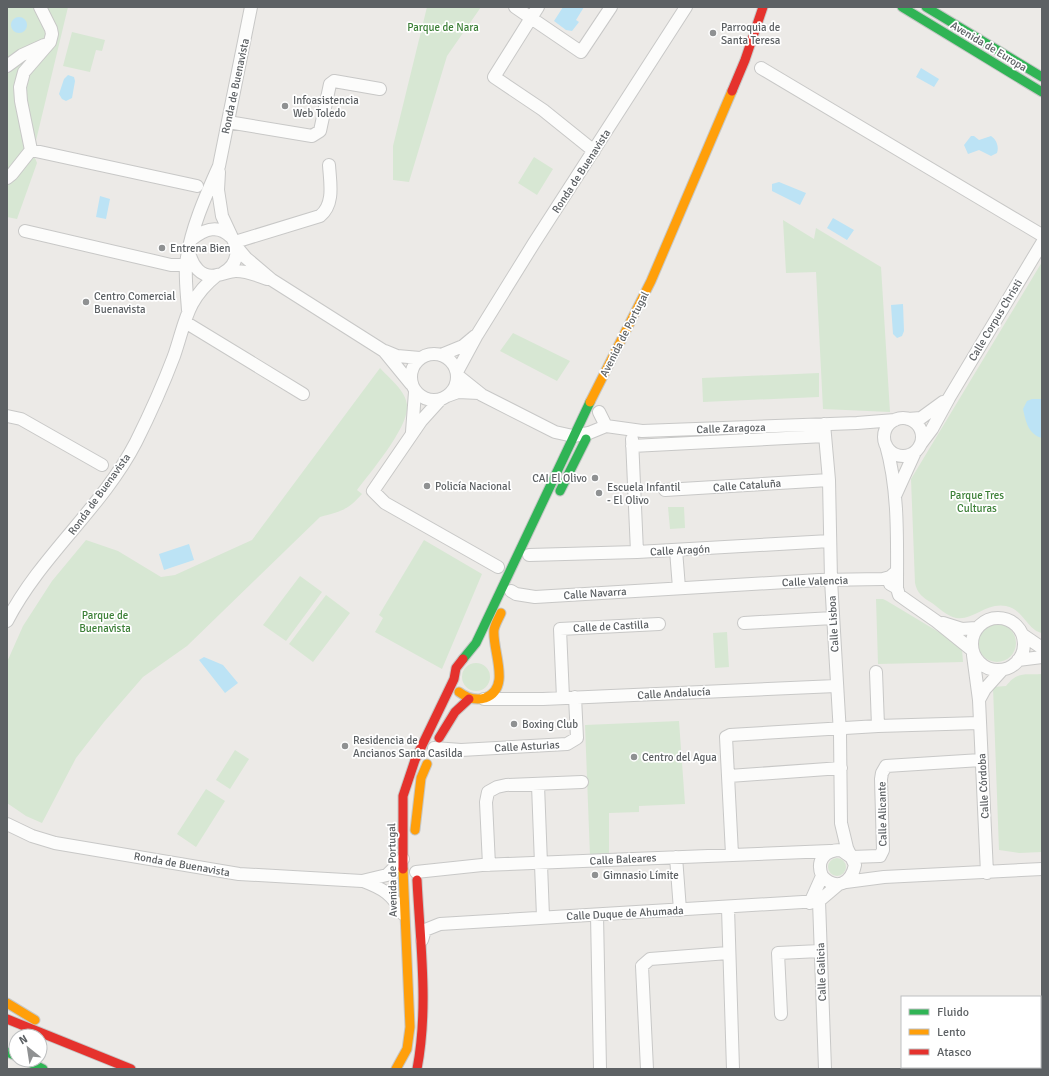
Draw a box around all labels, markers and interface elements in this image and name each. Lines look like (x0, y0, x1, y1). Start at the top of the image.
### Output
street label: Avenida de Europa (948, 19, 1030, 75)
park label: Parque de Nara (407, 21, 479, 34)
place label: Parroquia de Santa Teresa (721, 21, 781, 47)
marker: Parroquia de Santa Teresa (708, 28, 718, 38)
street label: Ronda de Buenavista (219, 37, 252, 135)
place label: Infoasistencia Web Toledo (293, 94, 359, 120)
marker: Infoasistencia Web Toledo (280, 101, 290, 111)
street label: Ronda de Buenavista (549, 127, 614, 216)
place label: Entrena Bien (170, 242, 231, 255)
marker: Entrena Bien (157, 243, 167, 253)
street label: Calle Corpus Christi (966, 277, 1025, 364)
street label: Avenida de Portugal (597, 289, 652, 379)
place label: Centro Comercial Buenavista (94, 290, 175, 316)
marker: Centro Comercial Buenavista (81, 297, 91, 307)
street label: Calle Zaragoza (696, 421, 766, 436)
street label: Ronda de Buenavista (66, 451, 134, 538)
place label: CAI El Olivo (532, 472, 587, 485)
marker: CAI El Olivo (590, 473, 600, 483)
street label: Calle Cataluña (712, 477, 782, 494)
place label: Policía Nacional (435, 480, 511, 493)
marker: Policía Nacional (422, 481, 432, 491)
place label: Escuela Infantil - El Olivo (607, 481, 681, 507)
marker: Escuela Infantil - El Olivo (594, 488, 604, 498)
park label: Parque Tres Culturas (950, 489, 1004, 515)
street label: Calle Aragón (650, 542, 710, 559)
street label: Calle Valencia (782, 574, 849, 589)
street label: Calle Navarra (563, 585, 627, 602)
street label: Calle Lisboa (826, 595, 841, 653)
park label: Parque de Buenavista (79, 609, 131, 635)
street label: Calle de Castilla (573, 618, 650, 635)
street label: Calle Andalucía (637, 685, 711, 702)
place label: Boxing Club (522, 718, 578, 731)
marker: Boxing Club (509, 719, 519, 729)
place label: Residencia de Ancianos Santa Casilda (353, 734, 463, 760)
street label: Calle Asturias (494, 738, 560, 755)
marker: Residencia de Ancianos Santa Casilda (340, 741, 350, 751)
place label: Centro del Agua (642, 751, 717, 764)
marker: Centro del Agua (629, 752, 639, 762)
street label: Calle Córdoba (975, 753, 992, 819)
street label: Calle Alicante (875, 781, 890, 847)
street label: Avenida de Portugal (385, 823, 400, 917)
street label: Ronda de Buenavista (133, 850, 231, 879)
street label: Calle Baleares (589, 851, 657, 868)
place label: Gimnasio Límite (603, 869, 679, 882)
marker: Gimnasio Límite (590, 870, 600, 880)
street label: Calle Duque de Ahumada (566, 904, 684, 923)
street label: Calle Galicia (814, 942, 829, 1002)
legend (901, 996, 1041, 1068)
text: Fluido (937, 1005, 969, 1020)
text: Lento (937, 1025, 966, 1040)
north arrow (8, 1028, 48, 1068)
text: N (17, 1032, 30, 1047)
text: Atasco (937, 1045, 972, 1060)

